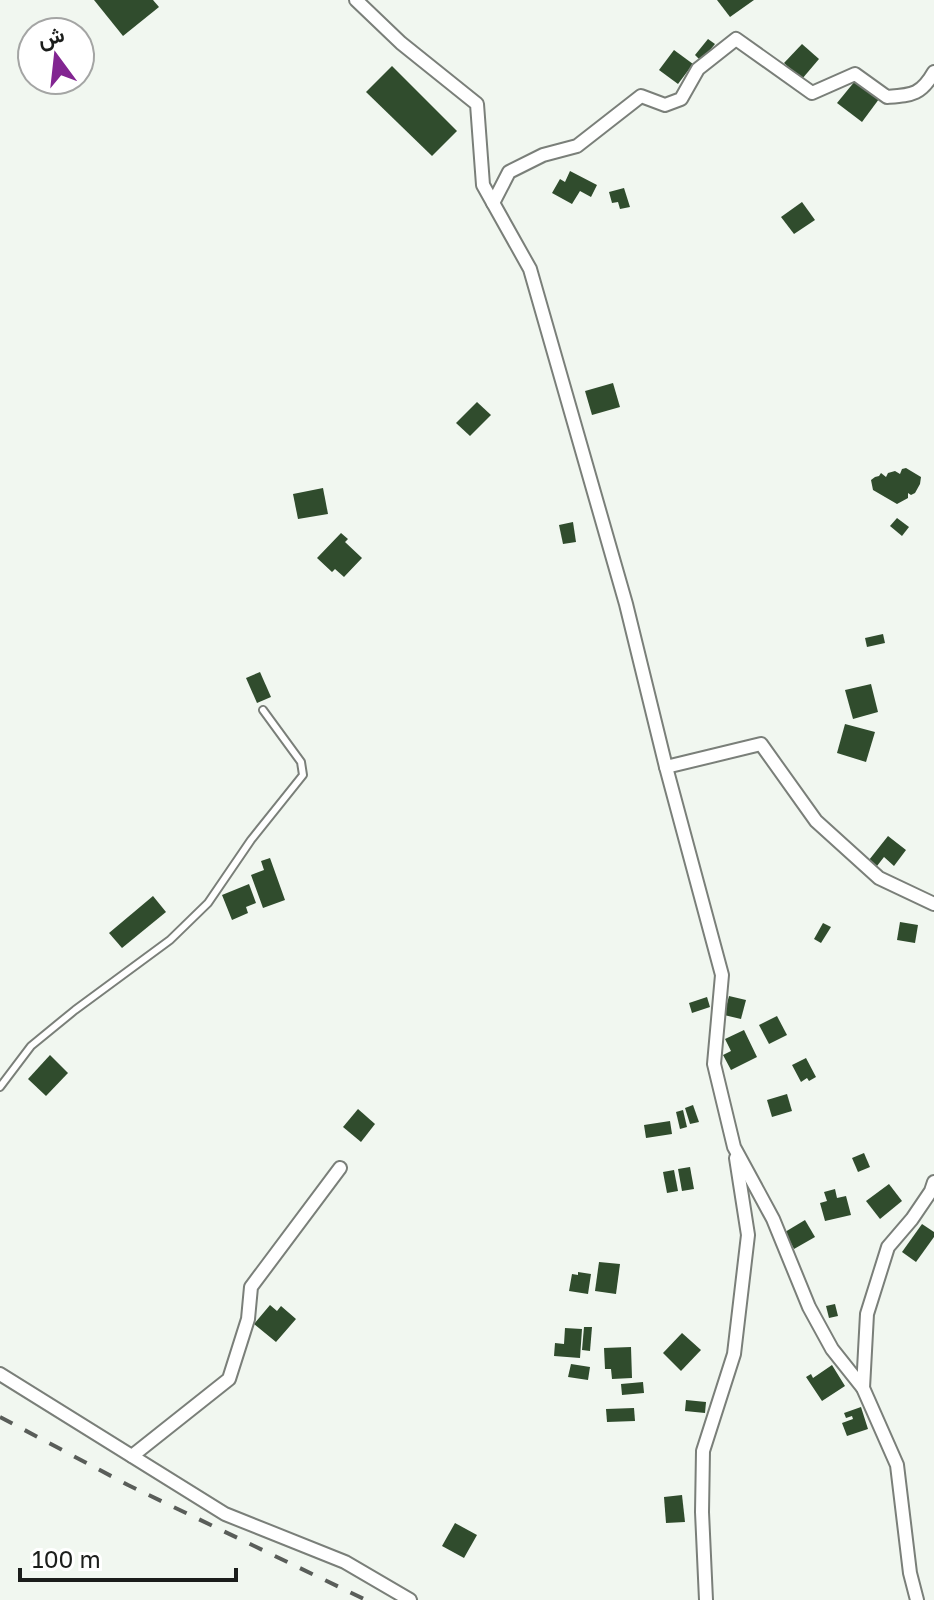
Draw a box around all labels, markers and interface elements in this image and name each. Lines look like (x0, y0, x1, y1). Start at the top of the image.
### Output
north arrow (16, 16, 96, 96)
text: ش (34, 20, 67, 54)
scale bar (20, 1532, 236, 1582)
text: 100 m (32, 1544, 101, 1573)

